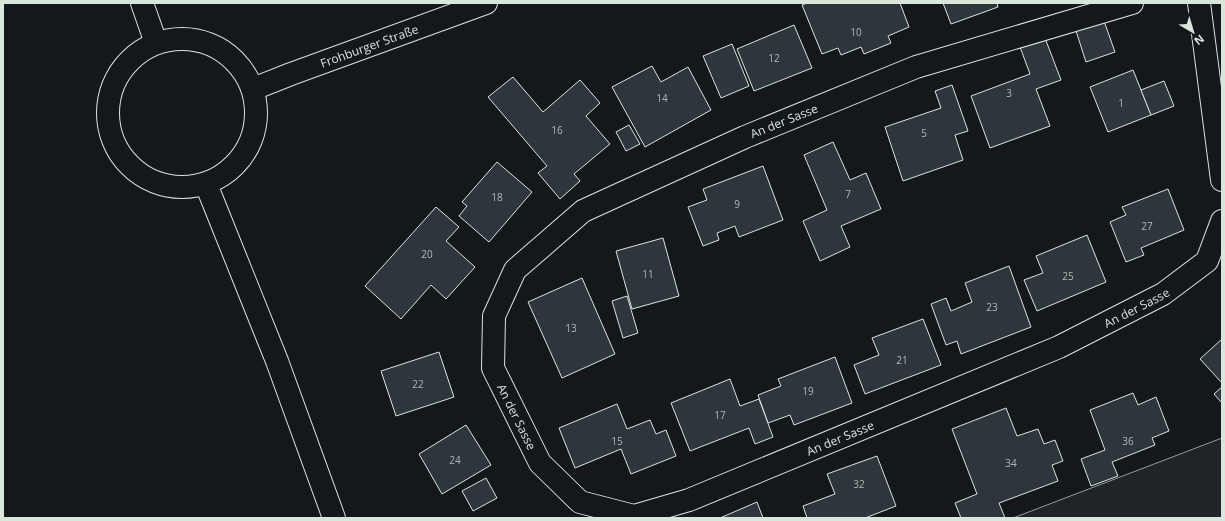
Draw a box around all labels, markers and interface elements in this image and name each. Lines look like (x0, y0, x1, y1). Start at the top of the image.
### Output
north arrow (1173, 12, 1213, 52)
street label: Frohburger Straße (318, 20, 421, 71)
house number: 10 (850, 25, 862, 39)
text: N (1191, 32, 1208, 49)
house number: 12 (768, 51, 780, 65)
house number: 3 (1006, 86, 1012, 100)
house number: 14 (656, 91, 668, 105)
house number: 1 (1118, 96, 1124, 110)
street label: An der Sasse (748, 100, 821, 142)
house number: 16 (551, 123, 563, 137)
house number: 5 (921, 126, 927, 140)
house number: 7 (845, 187, 851, 201)
house number: 18 (491, 190, 503, 204)
house number: 9 (734, 197, 740, 211)
house number: 27 (1141, 219, 1153, 233)
house number: 20 (421, 247, 433, 261)
house number: 11 (642, 267, 654, 281)
house number: 25 (1062, 269, 1074, 283)
street label: An der Sasse (1101, 283, 1173, 331)
house number: 23 (986, 300, 998, 314)
house number: 13 (565, 321, 577, 335)
house number: 21 (896, 353, 908, 367)
house number: 22 (412, 377, 424, 391)
street label: An der Sasse (494, 381, 541, 453)
house number: 19 (802, 384, 814, 398)
house number: 17 (714, 408, 726, 422)
street label: An der Sasse (804, 416, 877, 459)
house number: 15 (611, 434, 623, 448)
house number: 36 (1122, 434, 1134, 448)
house number: 24 (449, 453, 461, 467)
house number: 34 (1005, 456, 1017, 470)
house number: 32 (853, 477, 865, 491)

